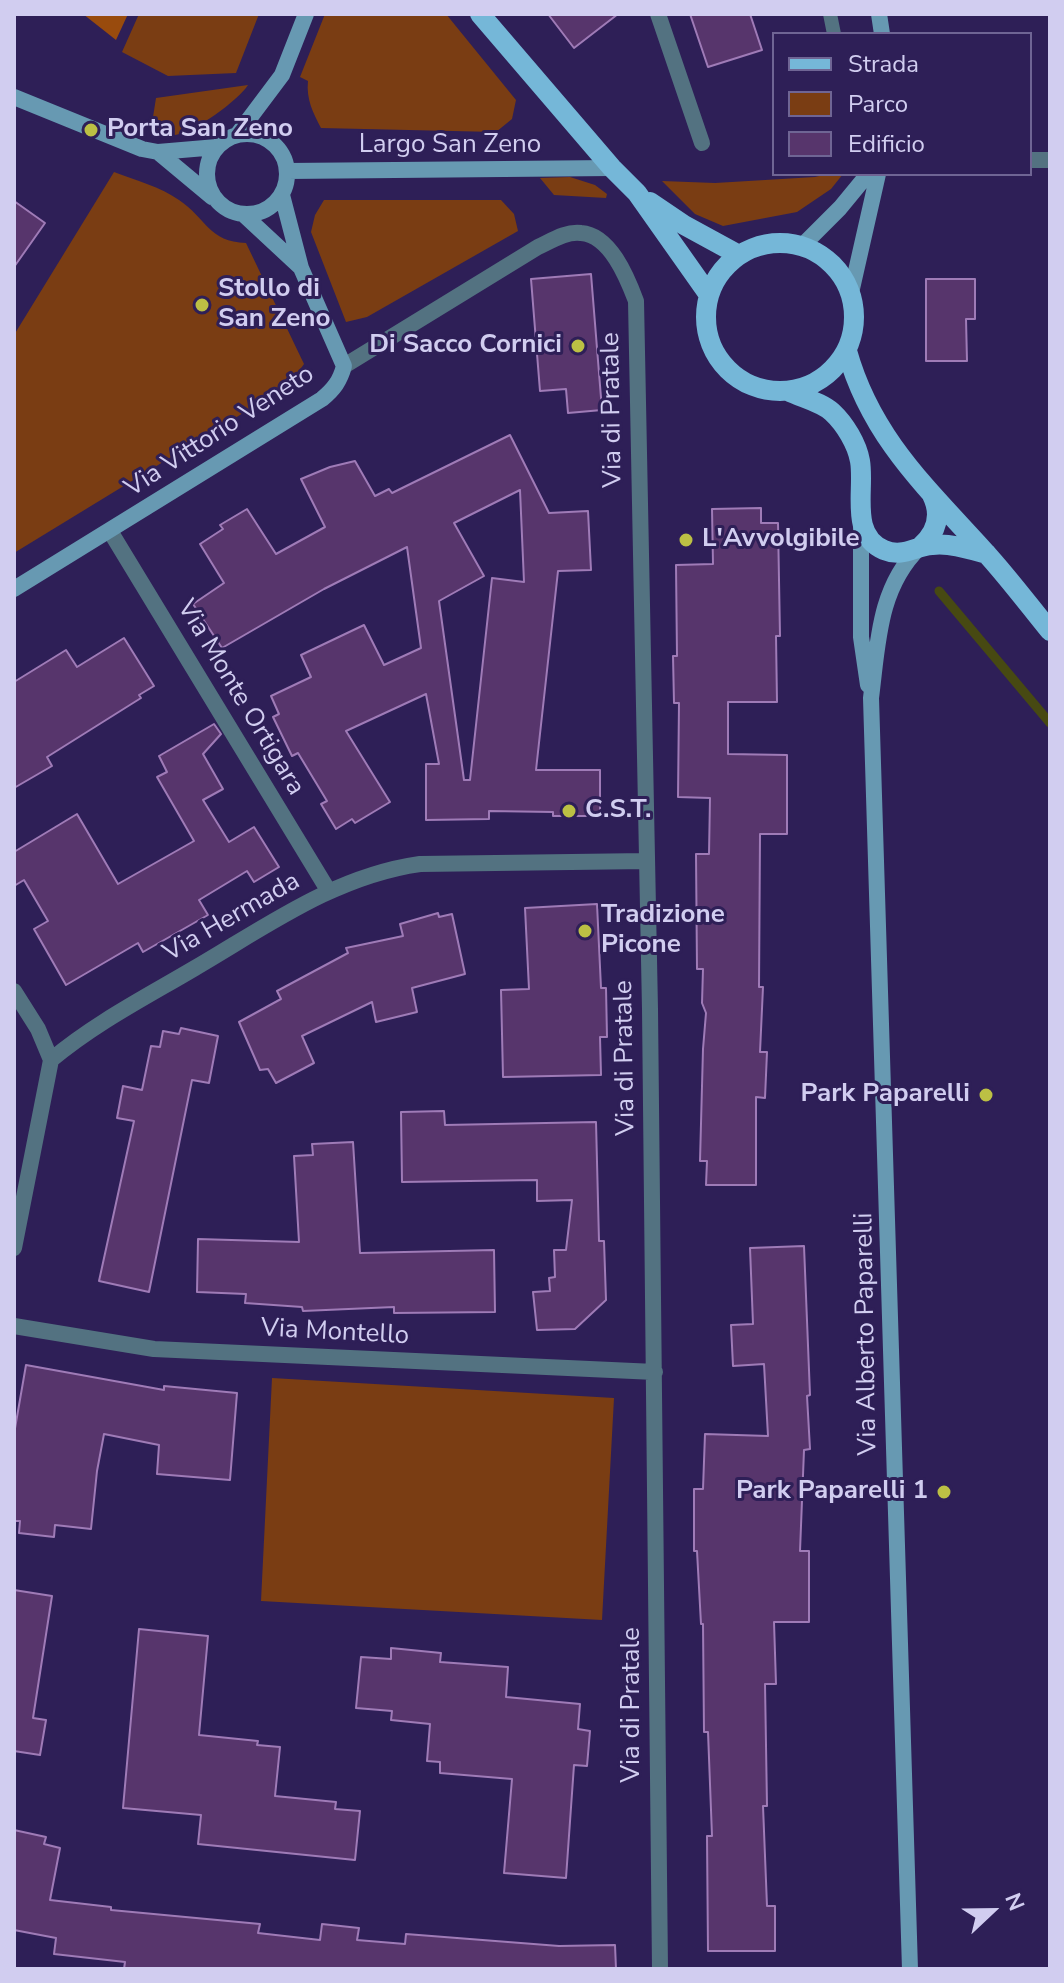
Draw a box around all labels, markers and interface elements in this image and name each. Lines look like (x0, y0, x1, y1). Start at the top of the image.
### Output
legend (772, 32, 1032, 176)
text: Strada (848, 48, 919, 80)
text: Parco (848, 88, 908, 120)
place label: Porta San Zeno (107, 114, 293, 146)
marker: Porta San Zeno (82, 121, 100, 139)
text: Edificio (848, 128, 925, 160)
street label: Largo San Zeno (359, 130, 541, 162)
place label: Stollo di San Zeno (218, 274, 330, 336)
marker: Stollo di San Zeno (193, 296, 211, 314)
place label: Di Sacco Cornici (369, 330, 562, 362)
street label: Via di Pratale (596, 332, 630, 488)
marker: Di Sacco Cornici (569, 337, 587, 355)
street label: Via Vittorio Veneto (120, 359, 320, 505)
place label: L'Avvolgibile (702, 524, 860, 556)
marker: L'Avvolgibile (677, 531, 695, 549)
street label: Via Monte Ortigara (169, 595, 311, 801)
place label: C.S.T. (585, 795, 651, 827)
marker: C.S.T. (560, 802, 578, 820)
street label: Via Hermada (158, 866, 306, 970)
place label: Tradizione Picone (601, 900, 725, 962)
marker: Tradizione Picone (576, 922, 594, 940)
street label: Via di Pratale (609, 980, 643, 1136)
place label: Park Paparelli (801, 1079, 970, 1111)
marker: Park Paparelli (977, 1086, 995, 1104)
street label: Via Alberto Paparelli (849, 1212, 885, 1456)
street label: Via Montello (260, 1314, 410, 1352)
place label: Park Paparelli 1 (736, 1476, 928, 1508)
marker: Park Paparelli 1 (935, 1483, 953, 1501)
street label: Via di Pratale (617, 1627, 649, 1783)
north arrow (952, 1871, 1032, 1951)
text: N (997, 1889, 1031, 1915)

